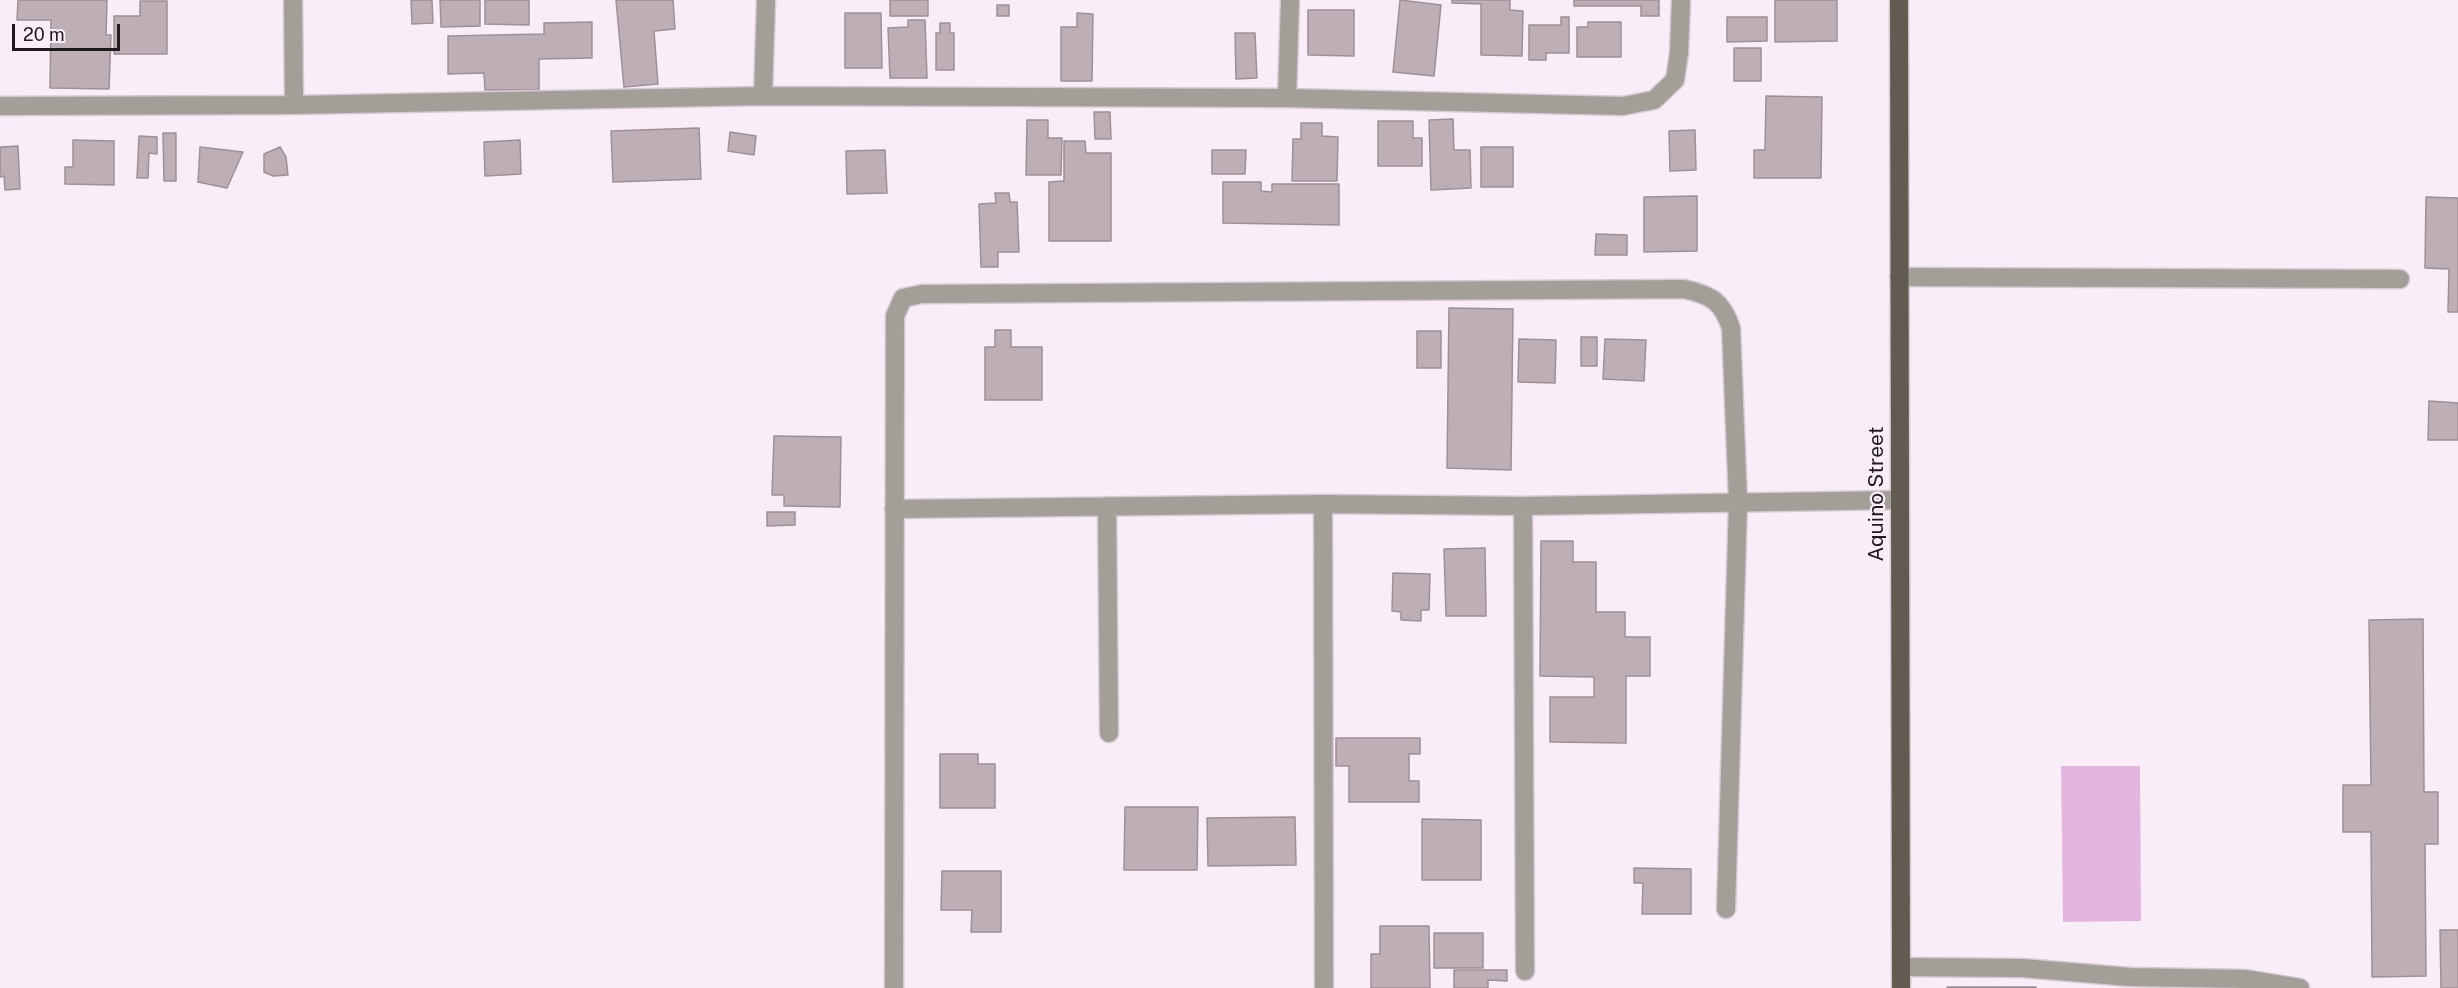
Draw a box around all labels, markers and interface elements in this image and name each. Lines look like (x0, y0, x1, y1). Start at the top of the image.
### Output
scale bar (15, 12, 123, 50)
text: 20 m (23, 24, 65, 45)
street label: Aquino Street (1864, 426, 1890, 562)

